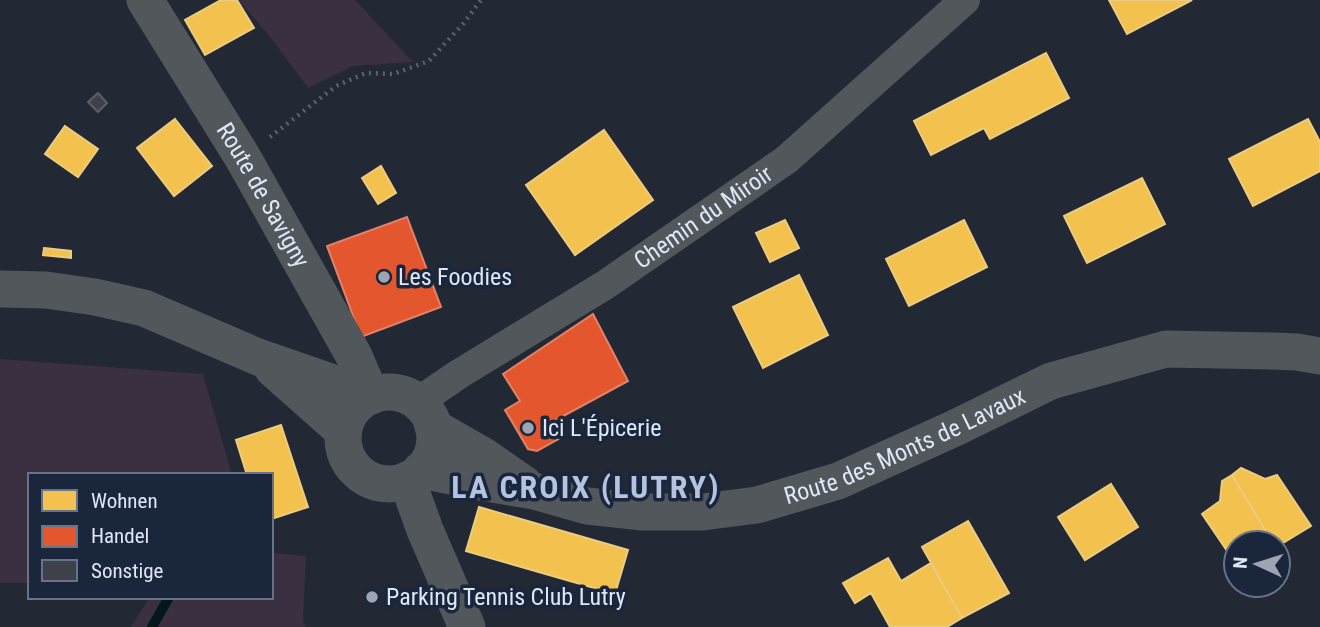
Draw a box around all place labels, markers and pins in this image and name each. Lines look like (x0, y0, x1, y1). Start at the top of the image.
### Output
place label: Les Foodies (398, 263, 512, 291)
marker: Les Foodies (376, 269, 392, 285)
place label: Ici L'Épicerie (542, 414, 661, 442)
marker: Ici L'Épicerie (520, 420, 536, 436)
place label: Parking Tennis Club Lutry (386, 583, 626, 611)
marker: Parking Tennis Club Lutry (364, 589, 380, 605)

